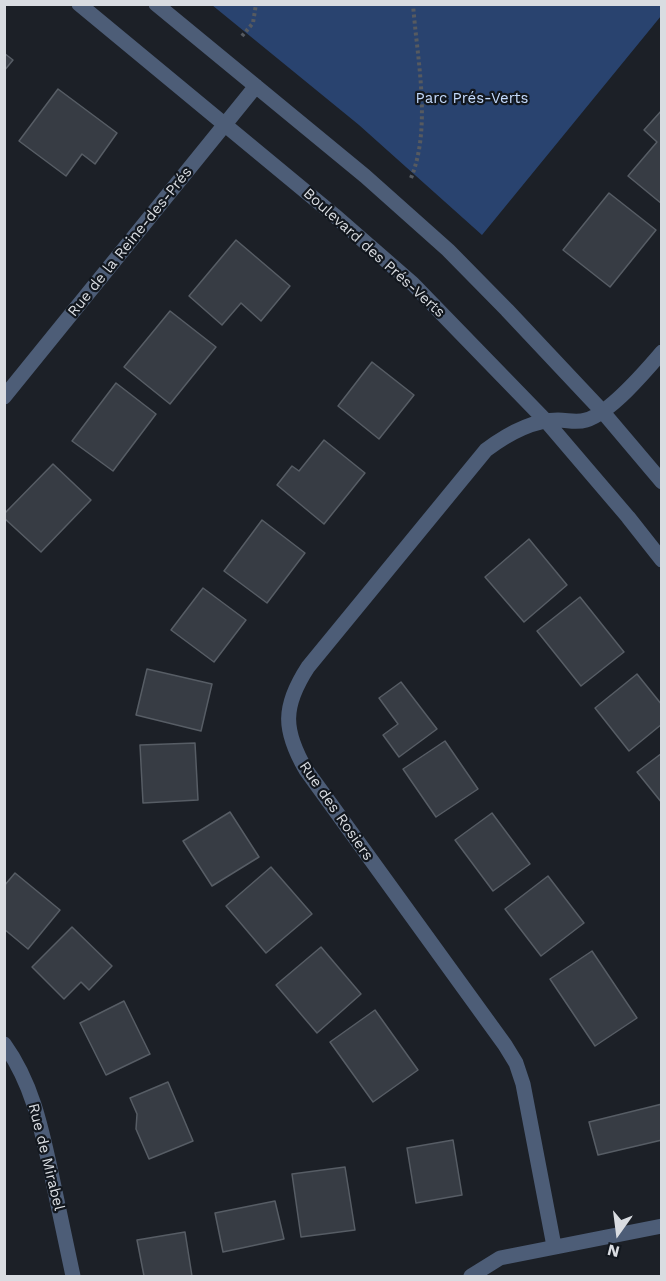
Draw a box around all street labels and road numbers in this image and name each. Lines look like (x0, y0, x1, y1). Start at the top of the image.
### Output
street label: Rue de la Reine-des-Prés (64, 164, 196, 320)
street label: Boulevard des Prés-Verts (299, 185, 449, 321)
street label: Rue des Rosiers (295, 758, 377, 864)
street label: Rue de Mirabel (24, 1102, 68, 1212)

